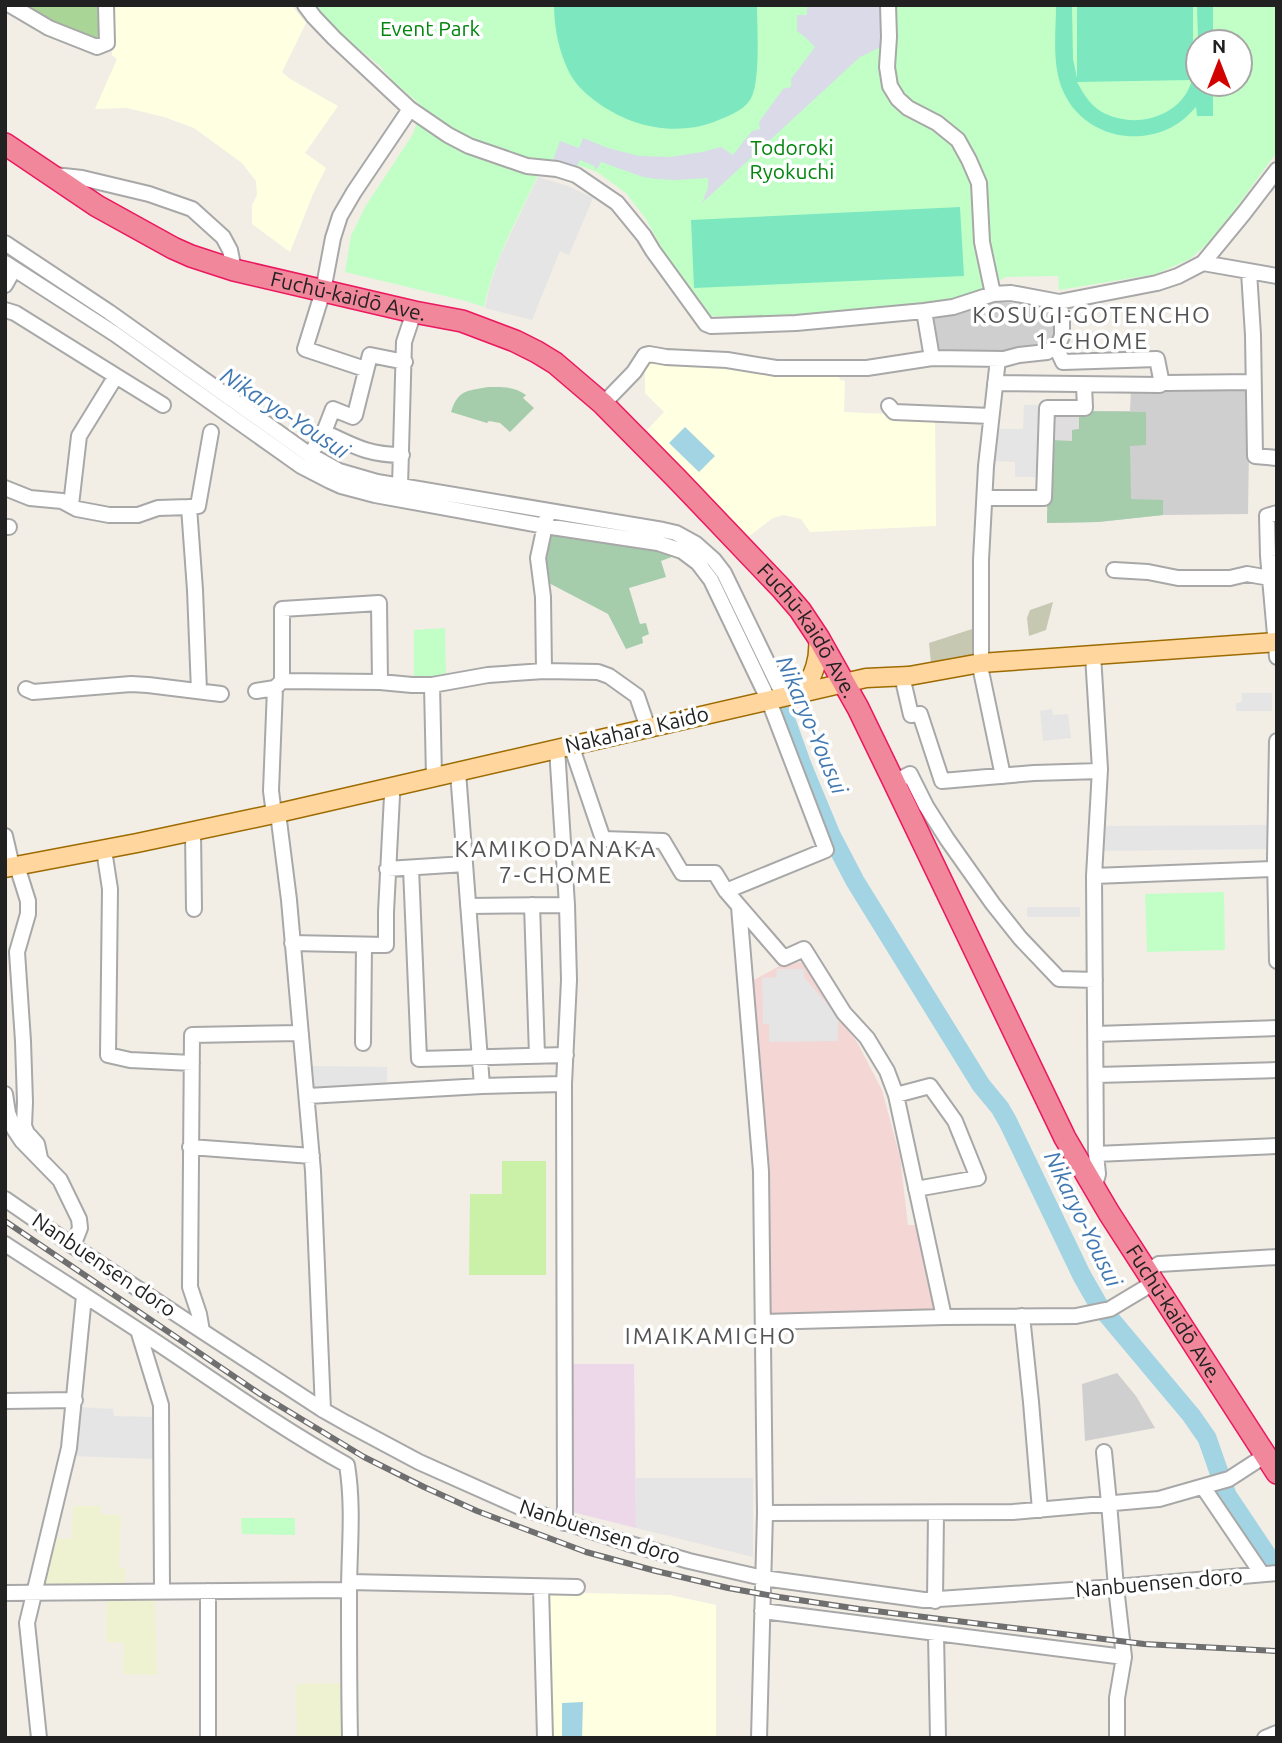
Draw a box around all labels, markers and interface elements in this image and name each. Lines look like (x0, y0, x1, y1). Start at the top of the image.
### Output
park label: Event Park (380, 16, 480, 40)
north arrow (1184, 28, 1254, 98)
text: N (1212, 35, 1226, 57)
park label: Todoroki Ryokuchi (750, 135, 834, 183)
street label: Fuchū-kaidō Ave. (268, 266, 428, 325)
district label: KOSUGI-GOTENCHO 1-CHOME (972, 302, 1212, 353)
water label: Nikaryo-Yousui (217, 362, 355, 464)
street label: Fuchū-kaidō Ave. (753, 558, 863, 702)
water label: Nikaryo-Yousui (772, 652, 853, 799)
street label: Nakahara Kaido (563, 701, 711, 757)
district label: KAMIKODANAKA 7-CHOME (455, 836, 657, 887)
water label: Nikaryo-Yousui (1040, 1147, 1128, 1292)
street label: Nanbuensen doro (28, 1207, 181, 1321)
street label: Fuchū-kaidō Ave. (1122, 1240, 1228, 1386)
district label: IMAIKAMICHO (625, 1323, 797, 1348)
street label: Nanbuensen doro (517, 1494, 684, 1568)
street label: Nanbuensen doro (1074, 1563, 1244, 1601)

